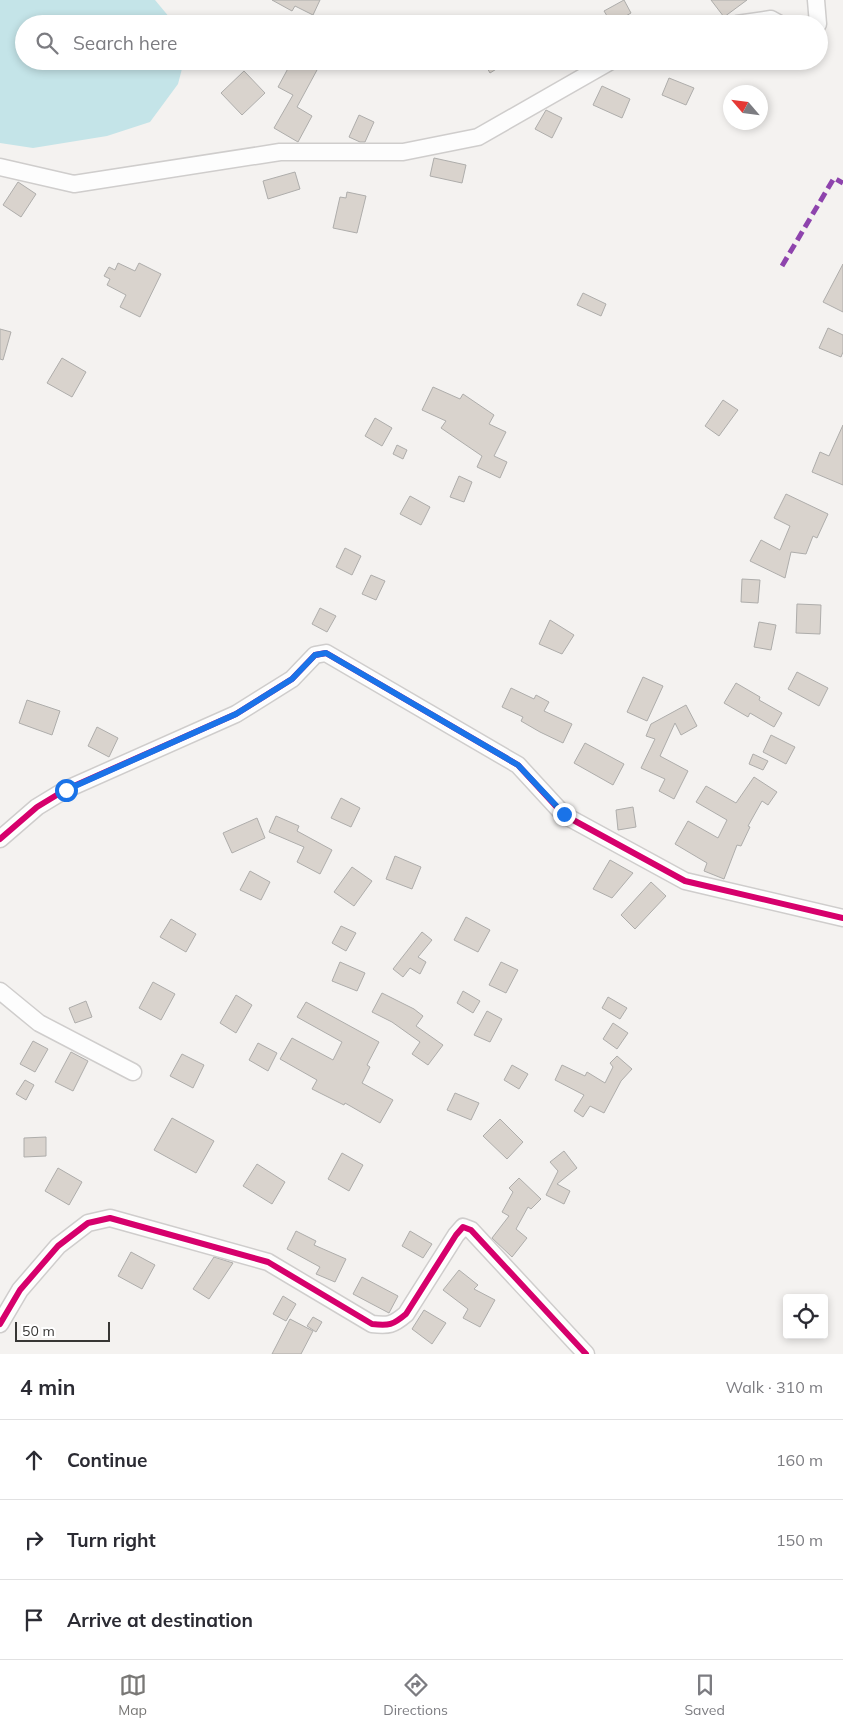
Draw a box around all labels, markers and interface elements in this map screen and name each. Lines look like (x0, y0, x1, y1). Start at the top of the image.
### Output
search box (15, 15, 828, 70)
icon: search (33, 29, 61, 57)
text: Search here (73, 31, 177, 55)
north arrow (723, 85, 768, 130)
route start (55, 779, 78, 802)
route end (553, 803, 576, 826)
map controls (783, 1294, 828, 1339)
button: locate (783, 1294, 828, 1339)
scale bar (15, 1319, 110, 1342)
text: 50 m (22, 1322, 55, 1340)
text: 4 min (20, 1374, 75, 1400)
text: Walk · 310 m (725, 1377, 823, 1397)
icon: ahead (20, 1446, 48, 1474)
text: Continue (67, 1448, 147, 1472)
text: 160 m (776, 1450, 823, 1470)
icon: right (20, 1526, 48, 1554)
text: Turn right (67, 1528, 156, 1552)
text: 150 m (776, 1530, 823, 1550)
icon: arrive (20, 1606, 48, 1634)
text: Arrive at destination (67, 1608, 253, 1632)
tab: Map (118, 1671, 147, 1719)
tab: Directions (383, 1671, 448, 1719)
tab: Saved (684, 1671, 725, 1719)

